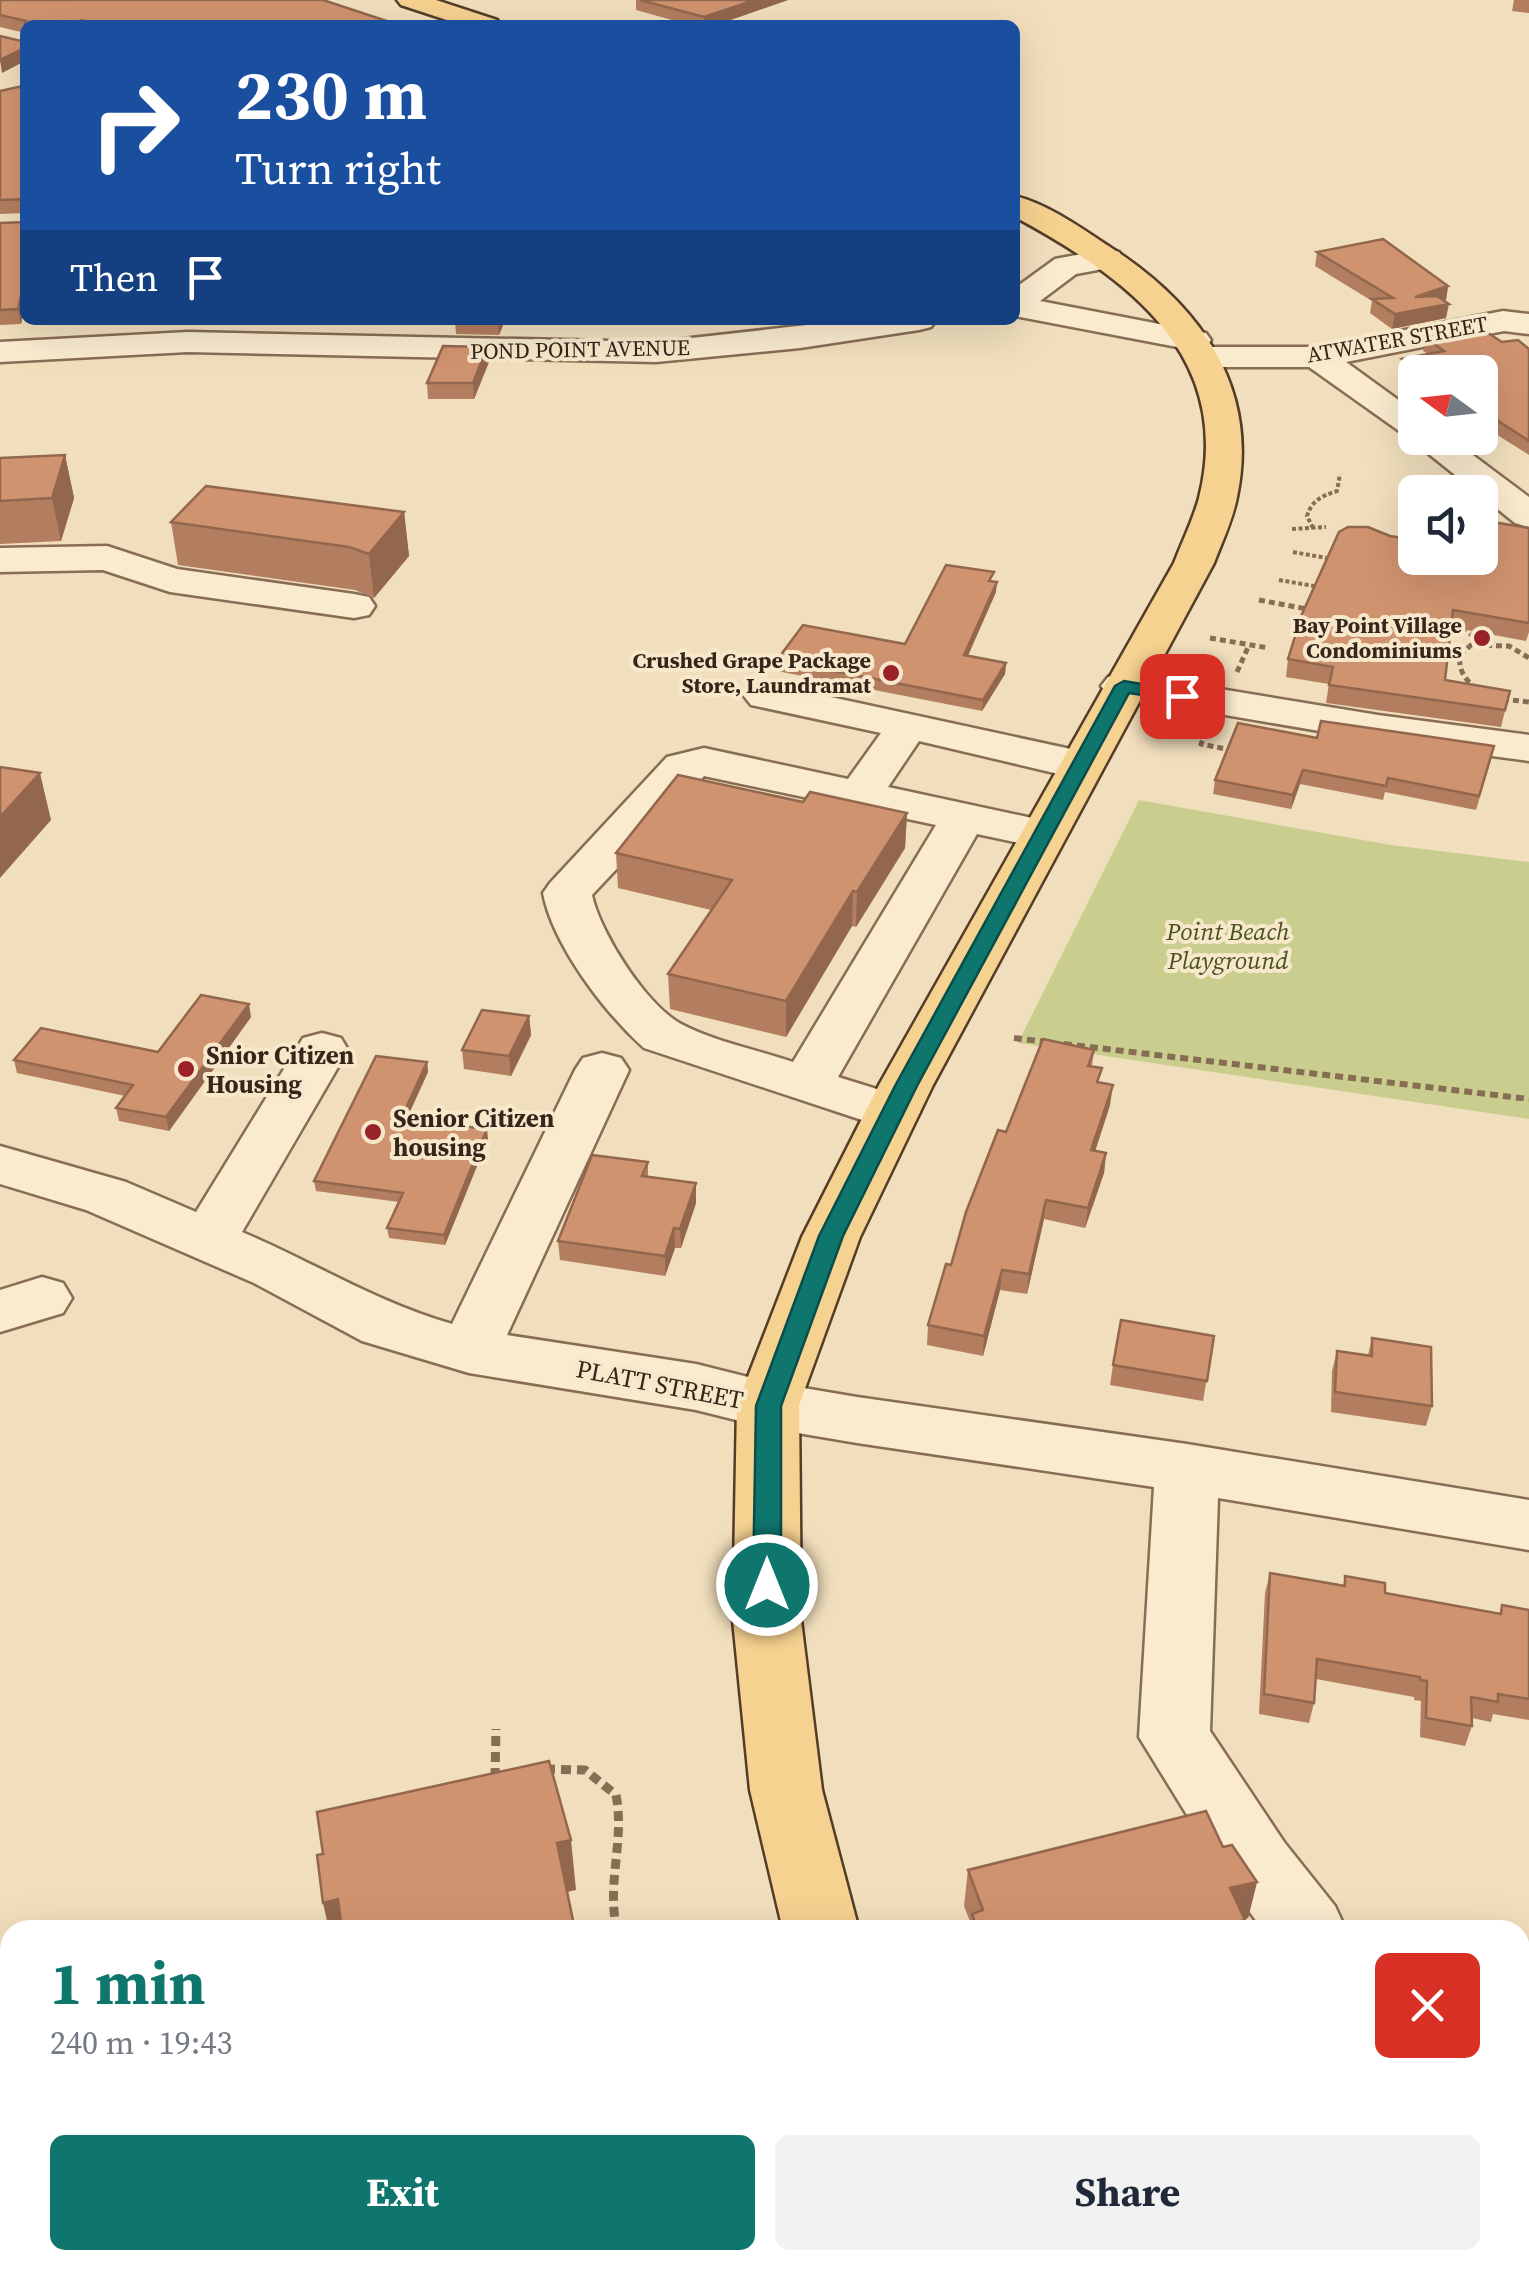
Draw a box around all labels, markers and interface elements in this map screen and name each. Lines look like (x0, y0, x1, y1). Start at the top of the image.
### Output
text: 230 m (235, 46, 427, 142)
icon: right (70, 60, 200, 190)
text: Turn right (235, 137, 441, 199)
icon: arrive (178, 250, 233, 305)
text: Then (70, 252, 158, 304)
street label: ATWATER STREET (1304, 308, 1490, 370)
street label: POND POINT AVENUE (470, 332, 690, 366)
north arrow (1398, 355, 1498, 455)
map controls (1398, 355, 1498, 575)
button: sound (1398, 475, 1498, 575)
place label: Bay Point Village Condominiums (1293, 610, 1462, 665)
marker: Bay Point Village Condominiums (1471, 627, 1493, 649)
place label: Crushed Grape Package Store, Laundramat (632, 645, 872, 700)
pin (1140, 654, 1225, 739)
marker: Crushed Grape Package Store, Laundramat (880, 662, 902, 684)
icon: arrive (1155, 669, 1210, 724)
park label: Point Beach Playground (1165, 914, 1290, 977)
place label: Snior Citizen Housing (206, 1038, 354, 1101)
marker: Snior Citizen Housing (175, 1058, 197, 1080)
place label: Senior Citizen housing (393, 1101, 554, 1164)
marker: Senior Citizen housing (362, 1121, 384, 1143)
street label: PLATT STREET (574, 1351, 746, 1417)
position arrow (715, 1533, 819, 1637)
text: 1 min (50, 1942, 206, 2024)
button: close (1375, 1953, 1480, 2058)
text: 240 m · 19:43 (50, 2021, 232, 2065)
button: Exit (50, 2135, 755, 2250)
button: Share (775, 2135, 1480, 2250)

